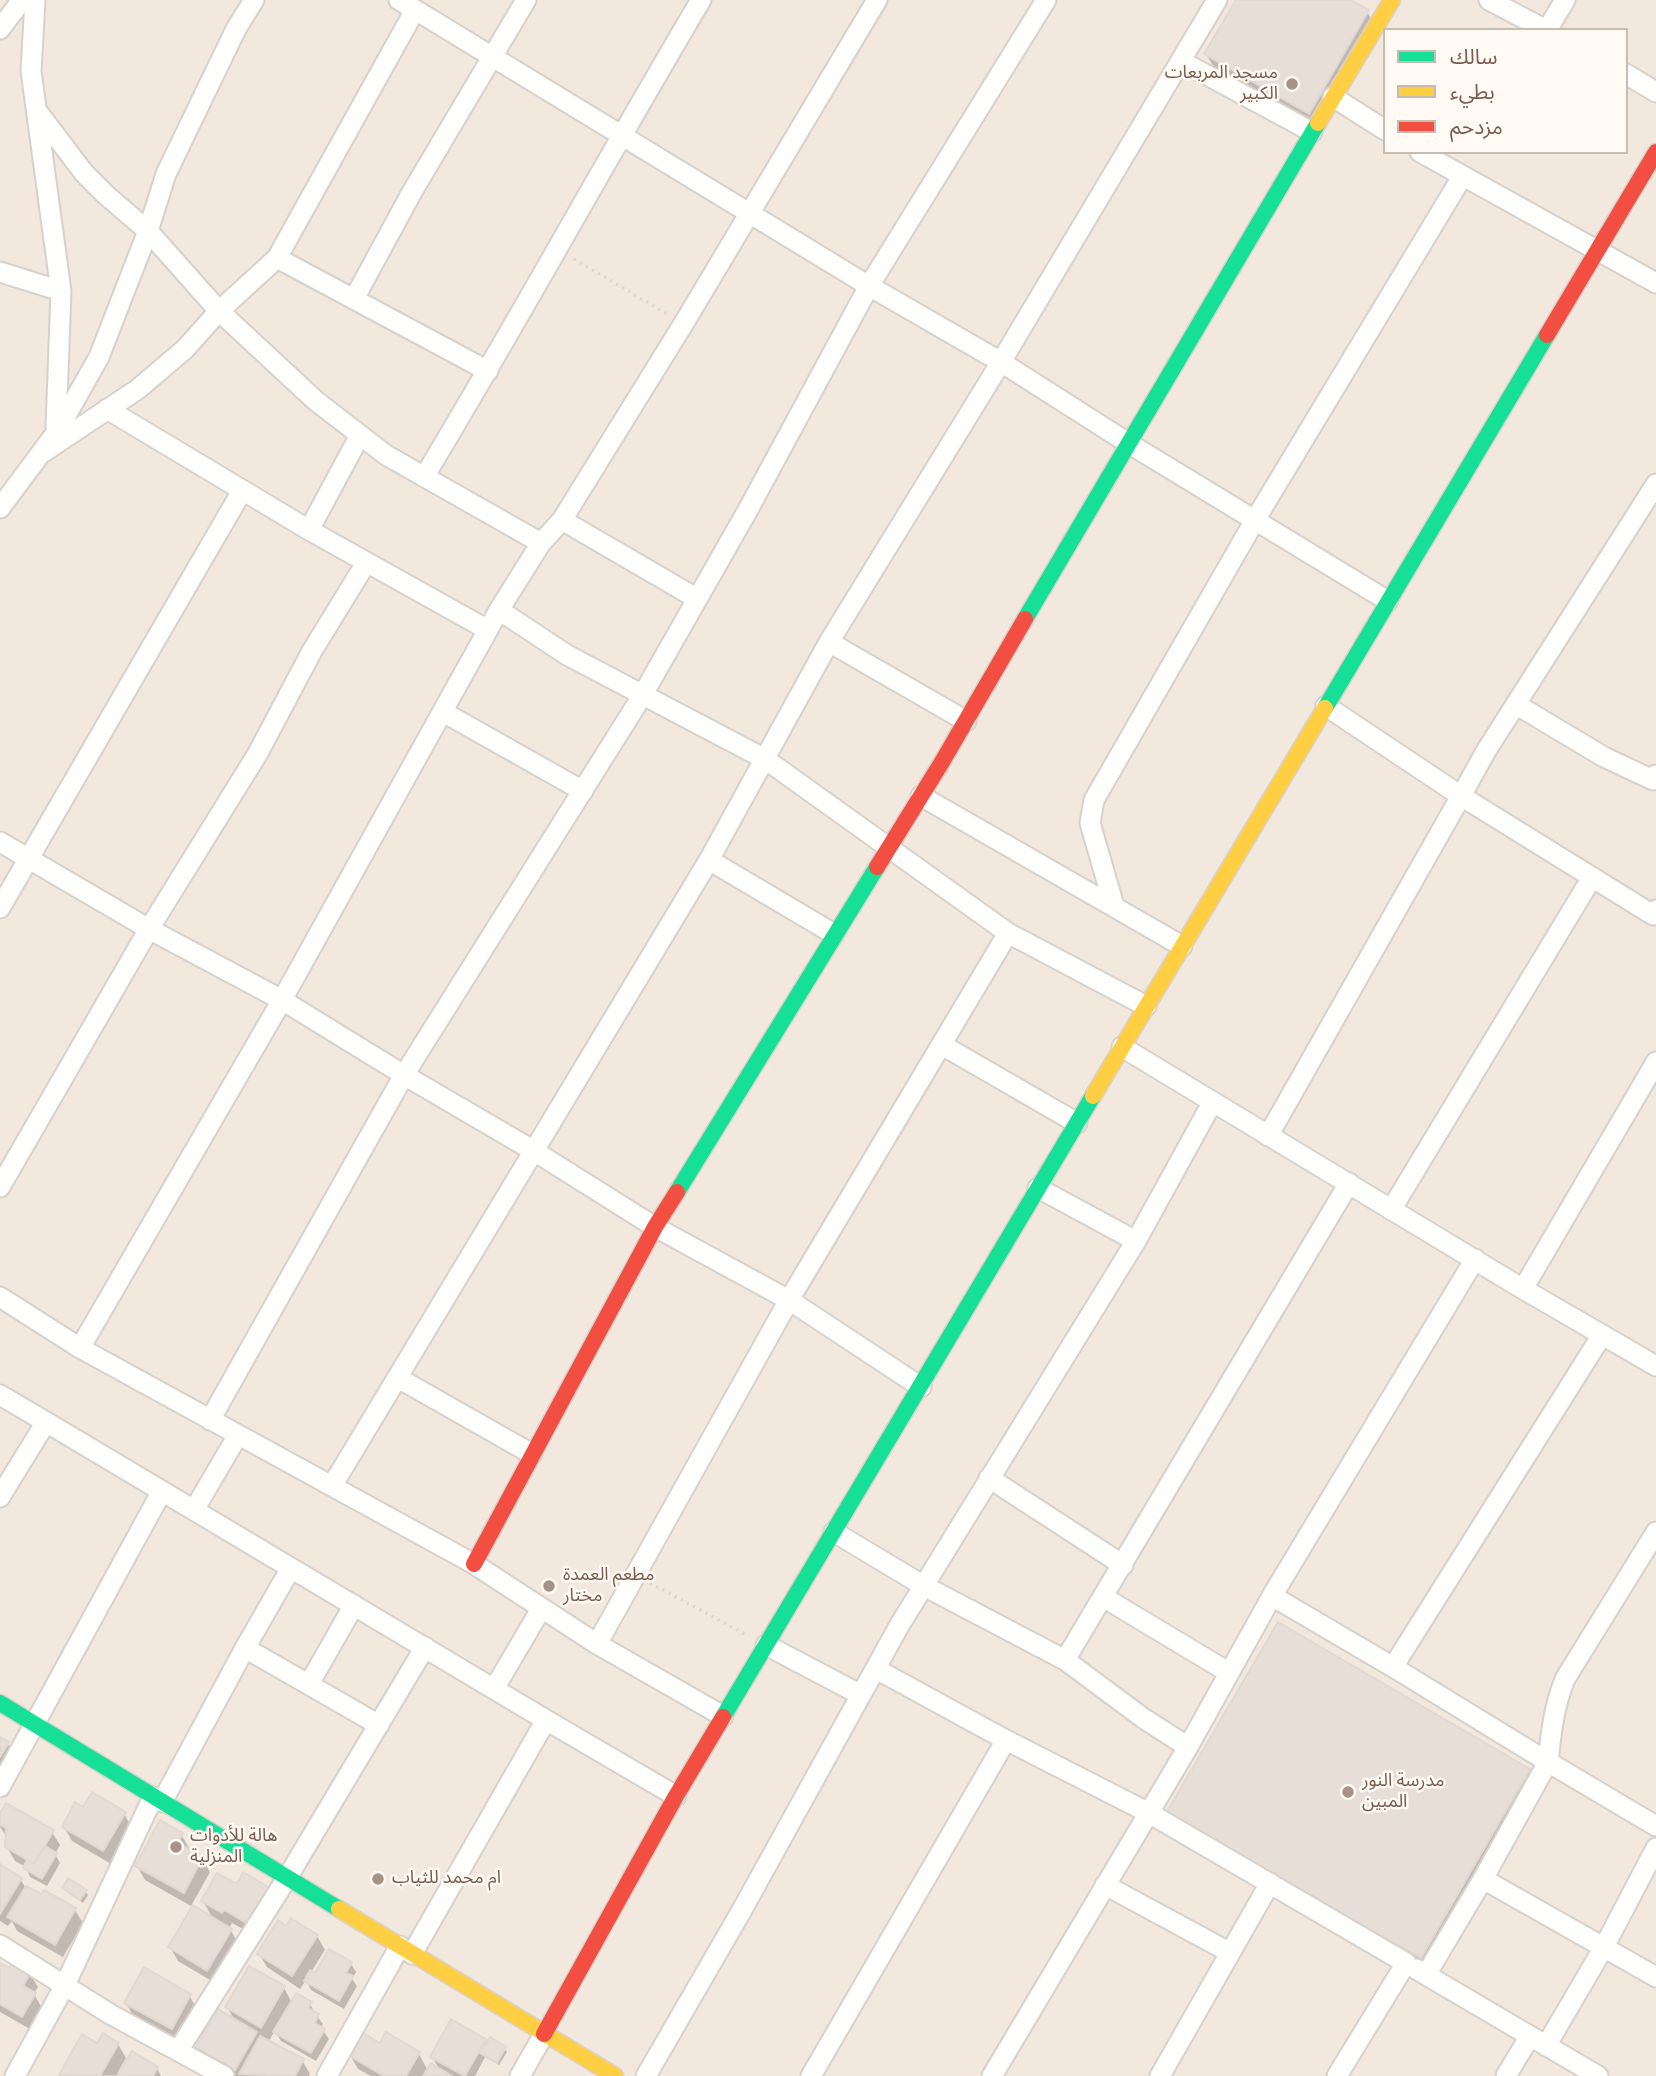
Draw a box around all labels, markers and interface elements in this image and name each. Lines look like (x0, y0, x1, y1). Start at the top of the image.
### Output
legend (1383, 28, 1628, 154)
text: سالك (1450, 45, 1497, 72)
place label: مسجد المربعات الكبير (1165, 63, 1278, 106)
marker: مسجد المربعات الكبير (1284, 76, 1300, 92)
text: بطيء (1450, 80, 1495, 107)
text: مزدحم (1450, 115, 1503, 142)
place label: مطعم العمدة مختار (563, 1565, 655, 1608)
marker: مطعم العمدة مختار (541, 1578, 557, 1594)
place label: مدرسة النور المبين (1362, 1771, 1444, 1814)
marker: مدرسة النور المبين (1340, 1784, 1356, 1800)
place label: هالة للأدوات المنزلية (190, 1826, 277, 1868)
marker: هالة للأدوات المنزلية (168, 1839, 184, 1855)
place label: ام محمد للثياب (392, 1868, 501, 1890)
marker: ام محمد للثياب (370, 1871, 386, 1887)

